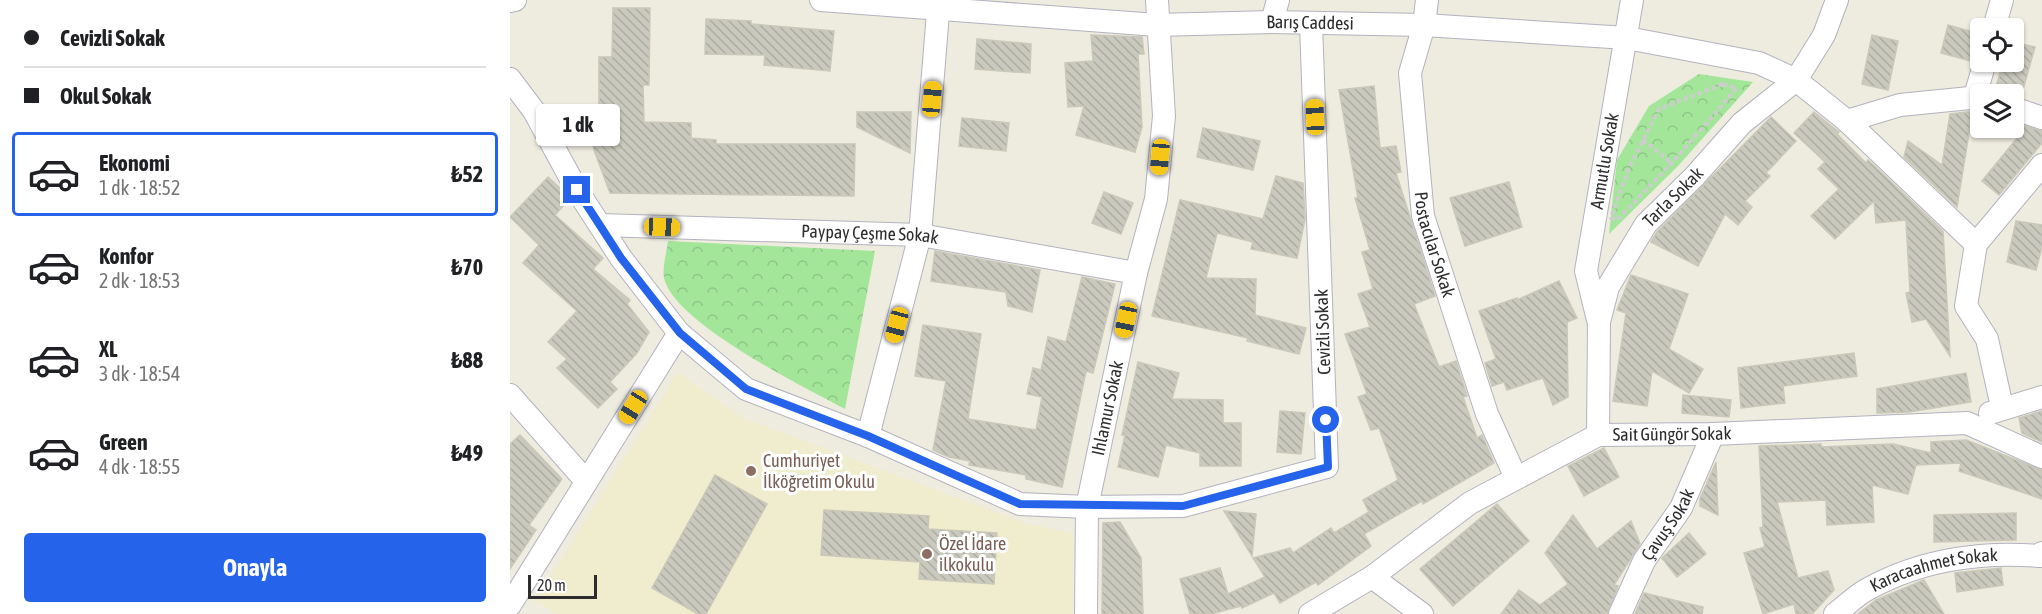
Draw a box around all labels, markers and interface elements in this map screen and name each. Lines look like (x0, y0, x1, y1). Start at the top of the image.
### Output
street label: Barış Caddesi (1266, 11, 1354, 34)
map controls (1970, 18, 2024, 138)
button: locate (1970, 18, 2024, 72)
text: Cevizli Sokak (60, 25, 165, 51)
car (921, 80, 943, 118)
text: Okul Sokak (60, 83, 151, 109)
button: layers (1970, 84, 2024, 138)
car (1305, 99, 1325, 135)
callout: 1 dk (535, 103, 619, 145)
street label: Armutlu Sokak (1586, 111, 1623, 211)
text: 1 dk (563, 113, 593, 136)
car (1149, 138, 1171, 176)
icon: car (27, 147, 81, 201)
text: Ekonomi (99, 150, 170, 176)
text: ₺52 (451, 161, 483, 187)
street label: Tarla Sokak (1638, 163, 1708, 231)
text: 1 dk · 18:52 (99, 176, 180, 199)
route end (563, 176, 590, 203)
street label: Postacılar Sokak (1411, 191, 1460, 300)
car (644, 217, 680, 237)
street label: Paypay Çeşme Sokak (801, 220, 940, 248)
icon: car (27, 240, 81, 294)
text: Konfor (99, 243, 153, 269)
text: ₺70 (451, 254, 483, 280)
text: 2 dk · 18:53 (99, 269, 180, 292)
street label: Cevizli Sokak (1311, 289, 1334, 375)
car (1113, 301, 1139, 339)
car (884, 305, 910, 345)
icon: car (27, 333, 81, 387)
text: XL (99, 336, 117, 362)
text: ₺88 (451, 347, 483, 373)
street label: Ihlamur Sokak (1087, 359, 1127, 457)
text: 3 dk · 18:54 (99, 362, 180, 385)
car (616, 387, 650, 427)
route start (1312, 406, 1339, 433)
street label: Sait Güngör Sokak (1613, 422, 1732, 445)
icon: car (27, 426, 81, 480)
text: Green (99, 429, 148, 455)
text: ₺49 (451, 440, 483, 466)
place label: Cumhuriyet İlköğretim Okulu (763, 450, 875, 492)
text: 4 dk · 18:55 (99, 455, 180, 478)
marker: Cumhuriyet İlköğretim Okulu (744, 464, 758, 478)
street label: Çavuş Sokak (1637, 485, 1698, 564)
button: Onayla (24, 533, 486, 602)
place label: Özel İdare ilkokulu (939, 533, 1006, 575)
street label: Karacaahmet Sokak (1866, 544, 1998, 596)
marker: Özel İdare ilkokulu (920, 547, 934, 561)
scale bar (528, 572, 597, 600)
text: 20 m (537, 576, 566, 594)

